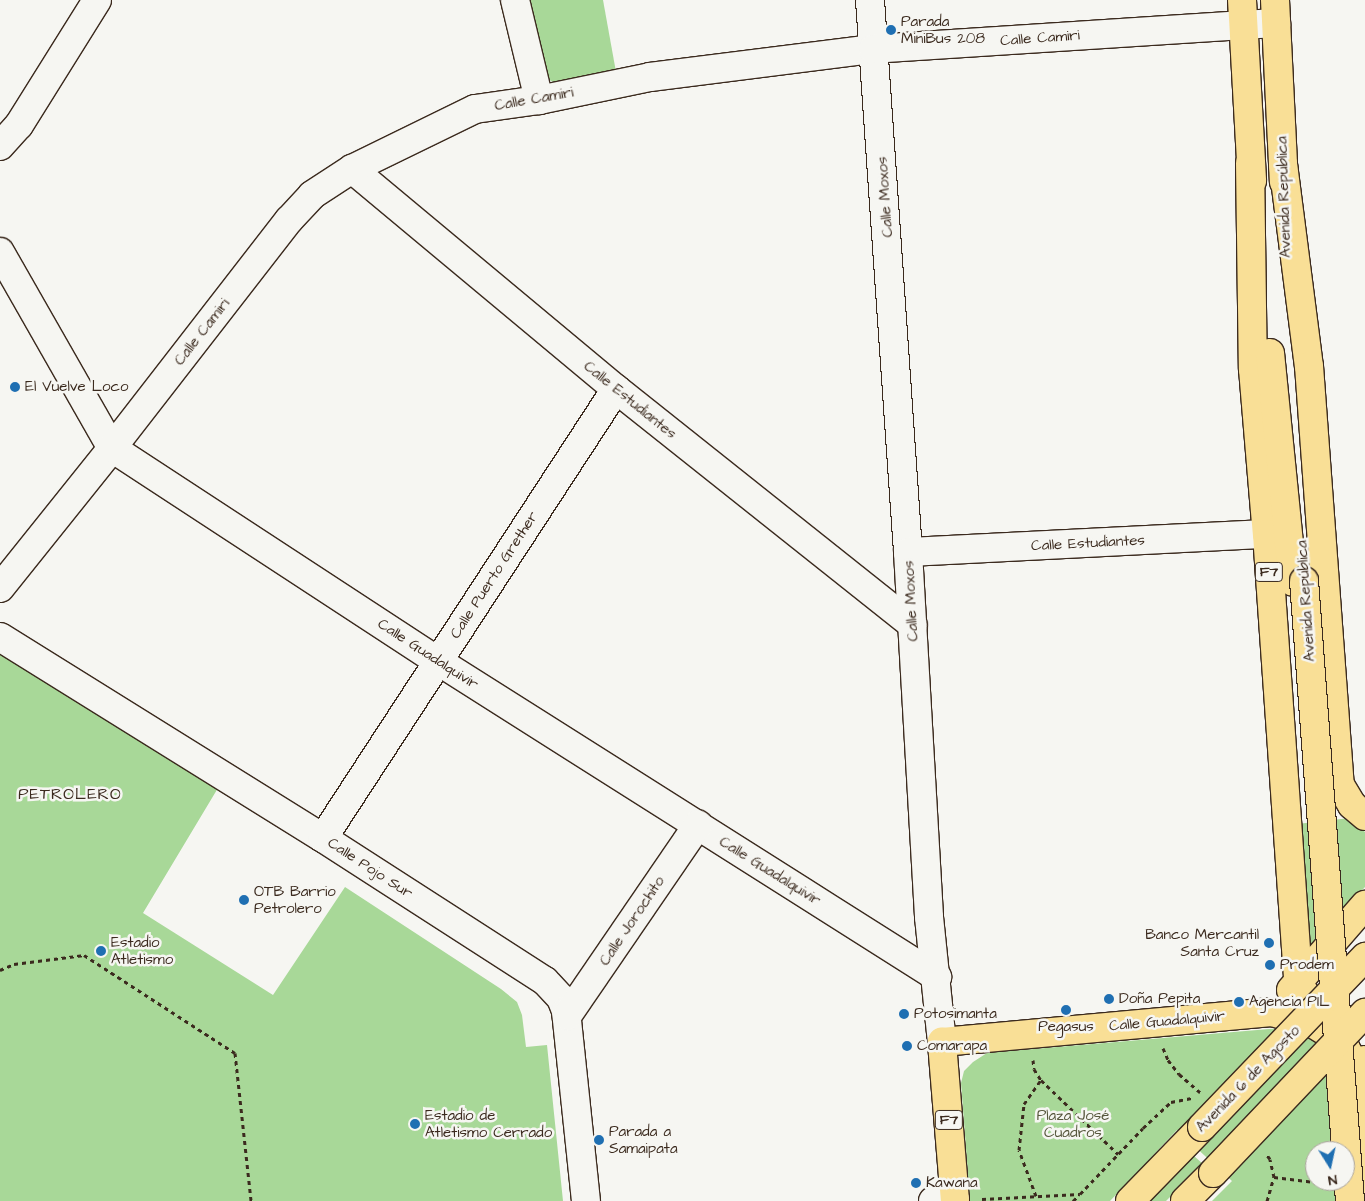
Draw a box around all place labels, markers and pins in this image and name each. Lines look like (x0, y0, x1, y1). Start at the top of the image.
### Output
place label: Parada MiniBus 208 (901, 12, 985, 47)
marker: Parada MiniBus 208 (885, 24, 897, 36)
place label: El Vuelve Loco (25, 378, 128, 396)
marker: El Vuelve Loco (9, 381, 21, 393)
place label: OTB Barrio Petrolero (254, 882, 336, 917)
marker: OTB Barrio Petrolero (238, 894, 250, 906)
place label: Banco Mercantil Santa Cruz (1145, 925, 1259, 960)
place label: Estadio Atletismo (111, 933, 173, 968)
marker: Banco Mercantil Santa Cruz (1263, 937, 1275, 949)
marker: Estadio Atletismo (95, 945, 107, 957)
place label: Prodem (1280, 956, 1334, 974)
marker: Prodem (1264, 959, 1276, 971)
place label: Doña Pepita (1119, 990, 1200, 1008)
marker: Doña Pepita (1103, 993, 1115, 1005)
place label: Agencia PIL (1249, 993, 1330, 1011)
marker: Agencia PIL (1233, 996, 1245, 1008)
marker: Pegasus (1060, 1004, 1072, 1016)
place label: Potosimanta (914, 1005, 997, 1023)
marker: Potosimanta (898, 1008, 910, 1020)
place label: Pegasus (1038, 1018, 1094, 1036)
place label: Comarapa (917, 1037, 987, 1055)
marker: Comarapa (901, 1040, 913, 1052)
place label: Estadio de Atletismo Cerrado (425, 1106, 552, 1141)
marker: Estadio de Atletismo Cerrado (409, 1118, 421, 1130)
place label: Parada a Samaipata (609, 1122, 678, 1157)
marker: Parada a Samaipata (593, 1134, 605, 1146)
place label: Kawana (926, 1174, 978, 1192)
marker: Kawana (910, 1177, 922, 1189)

